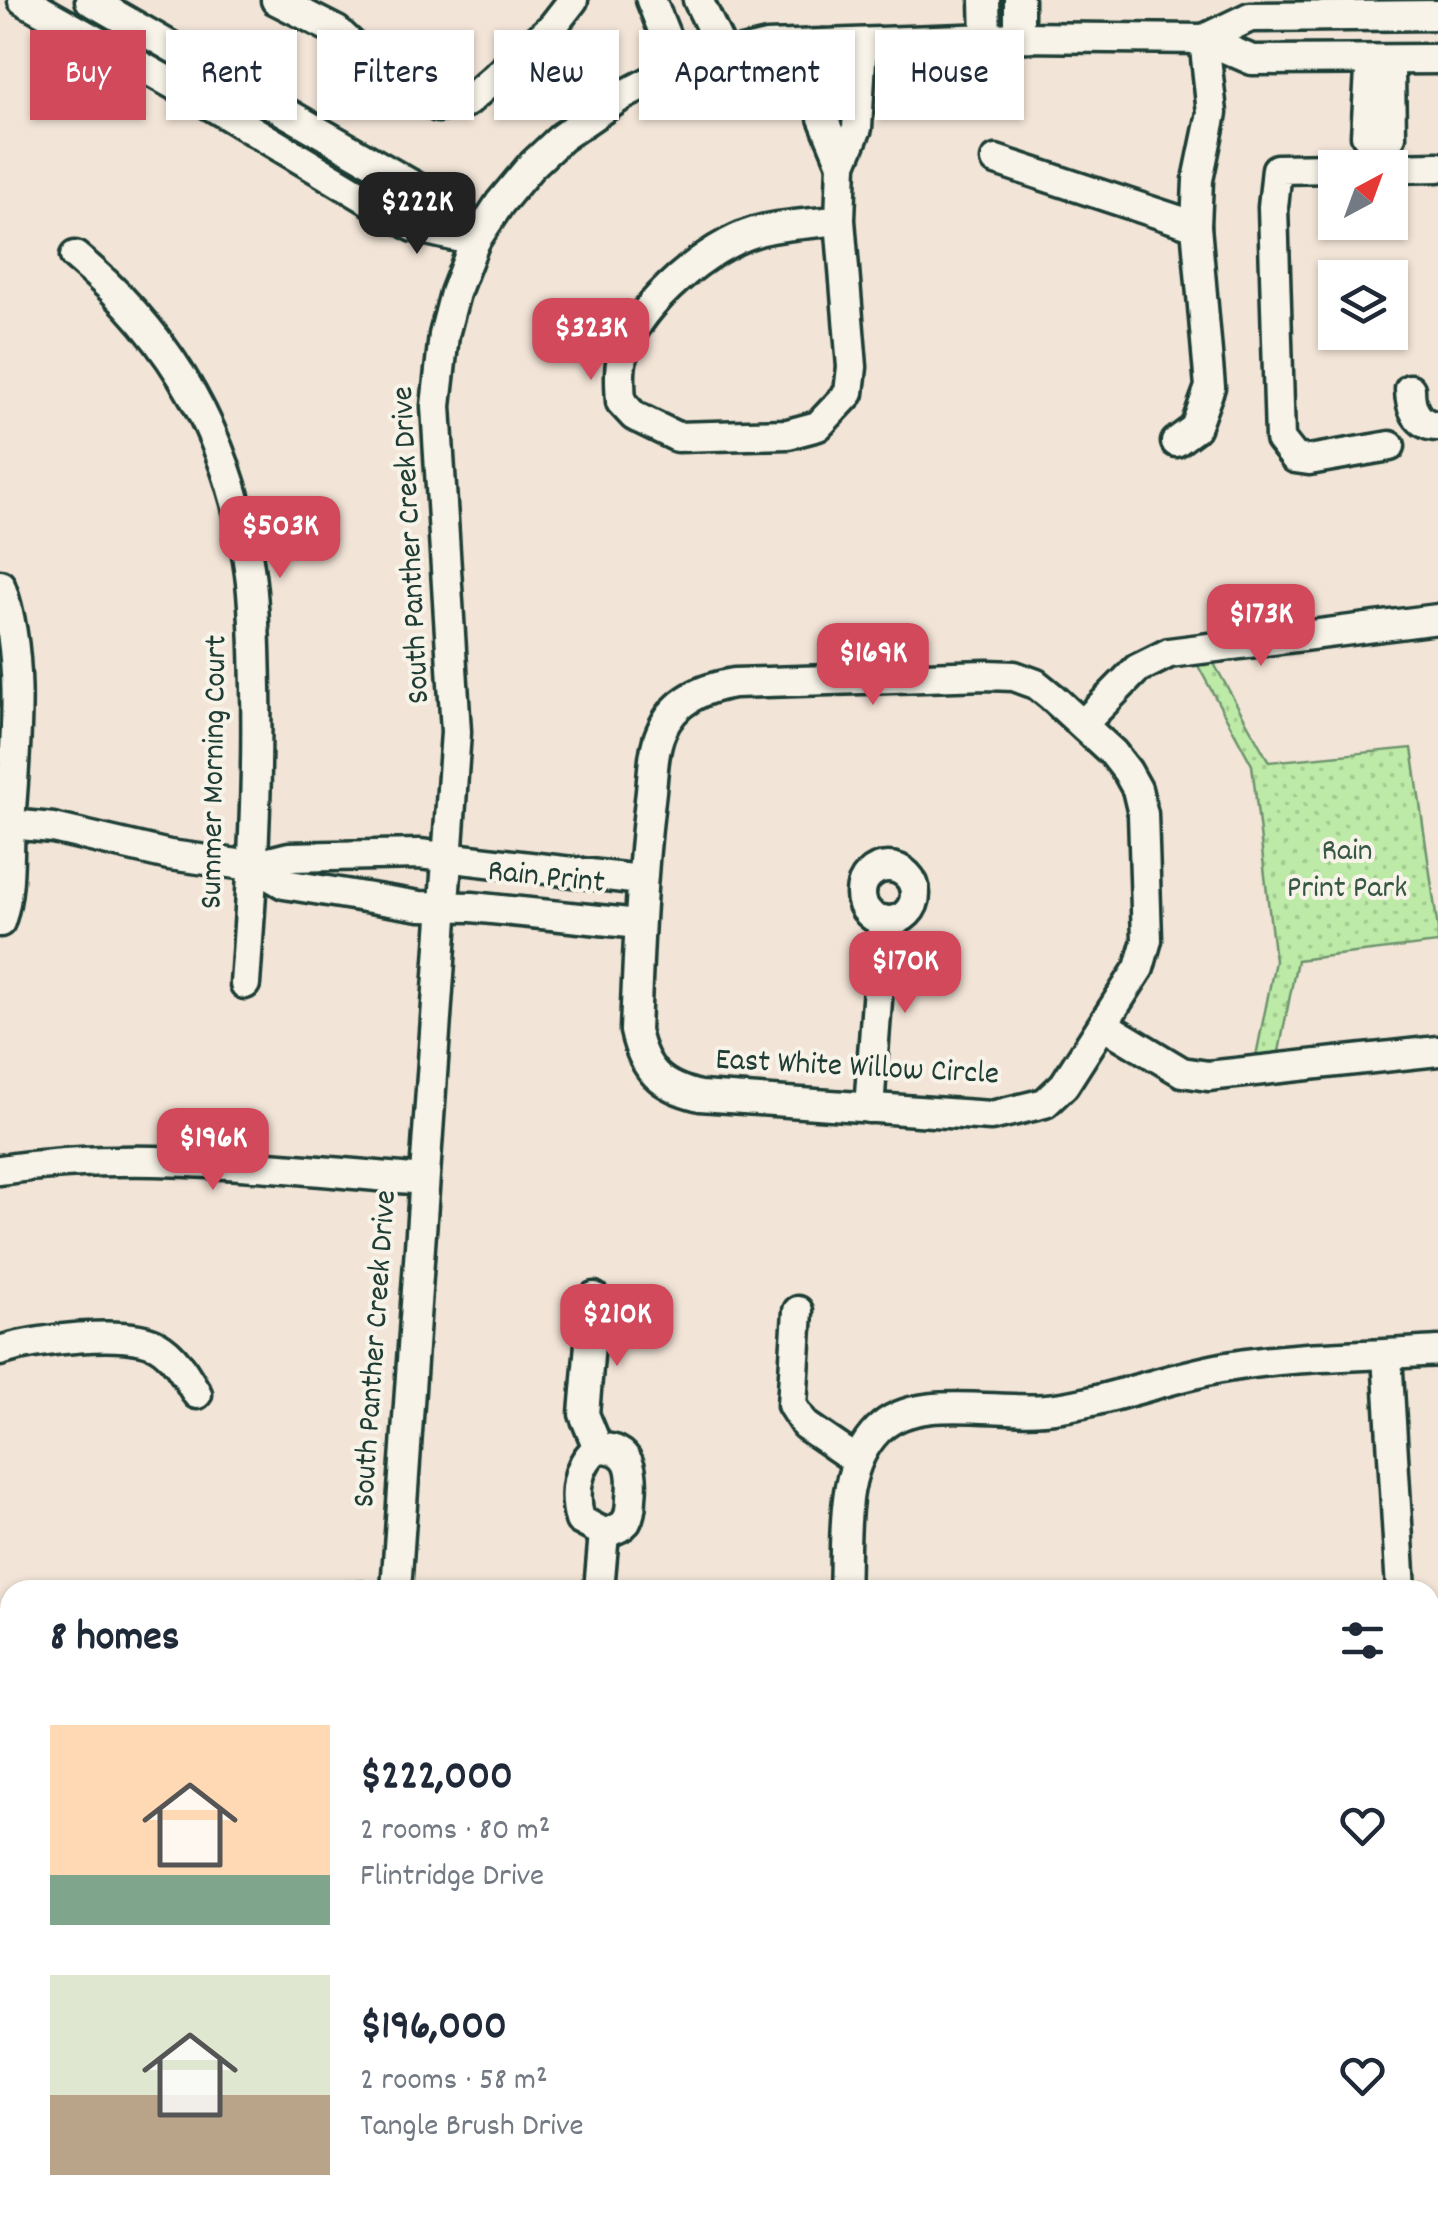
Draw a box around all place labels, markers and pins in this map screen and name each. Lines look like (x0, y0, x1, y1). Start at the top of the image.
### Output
pin: $222K (347, 172, 487, 257)
pin: $323K (521, 298, 661, 383)
pin: $503K (210, 496, 350, 581)
pin: $173K (1191, 584, 1331, 669)
pin: $169K (803, 623, 943, 708)
pin: $170K (835, 931, 975, 1016)
pin: $196K (143, 1108, 283, 1193)
pin: $210K (547, 1284, 687, 1369)

